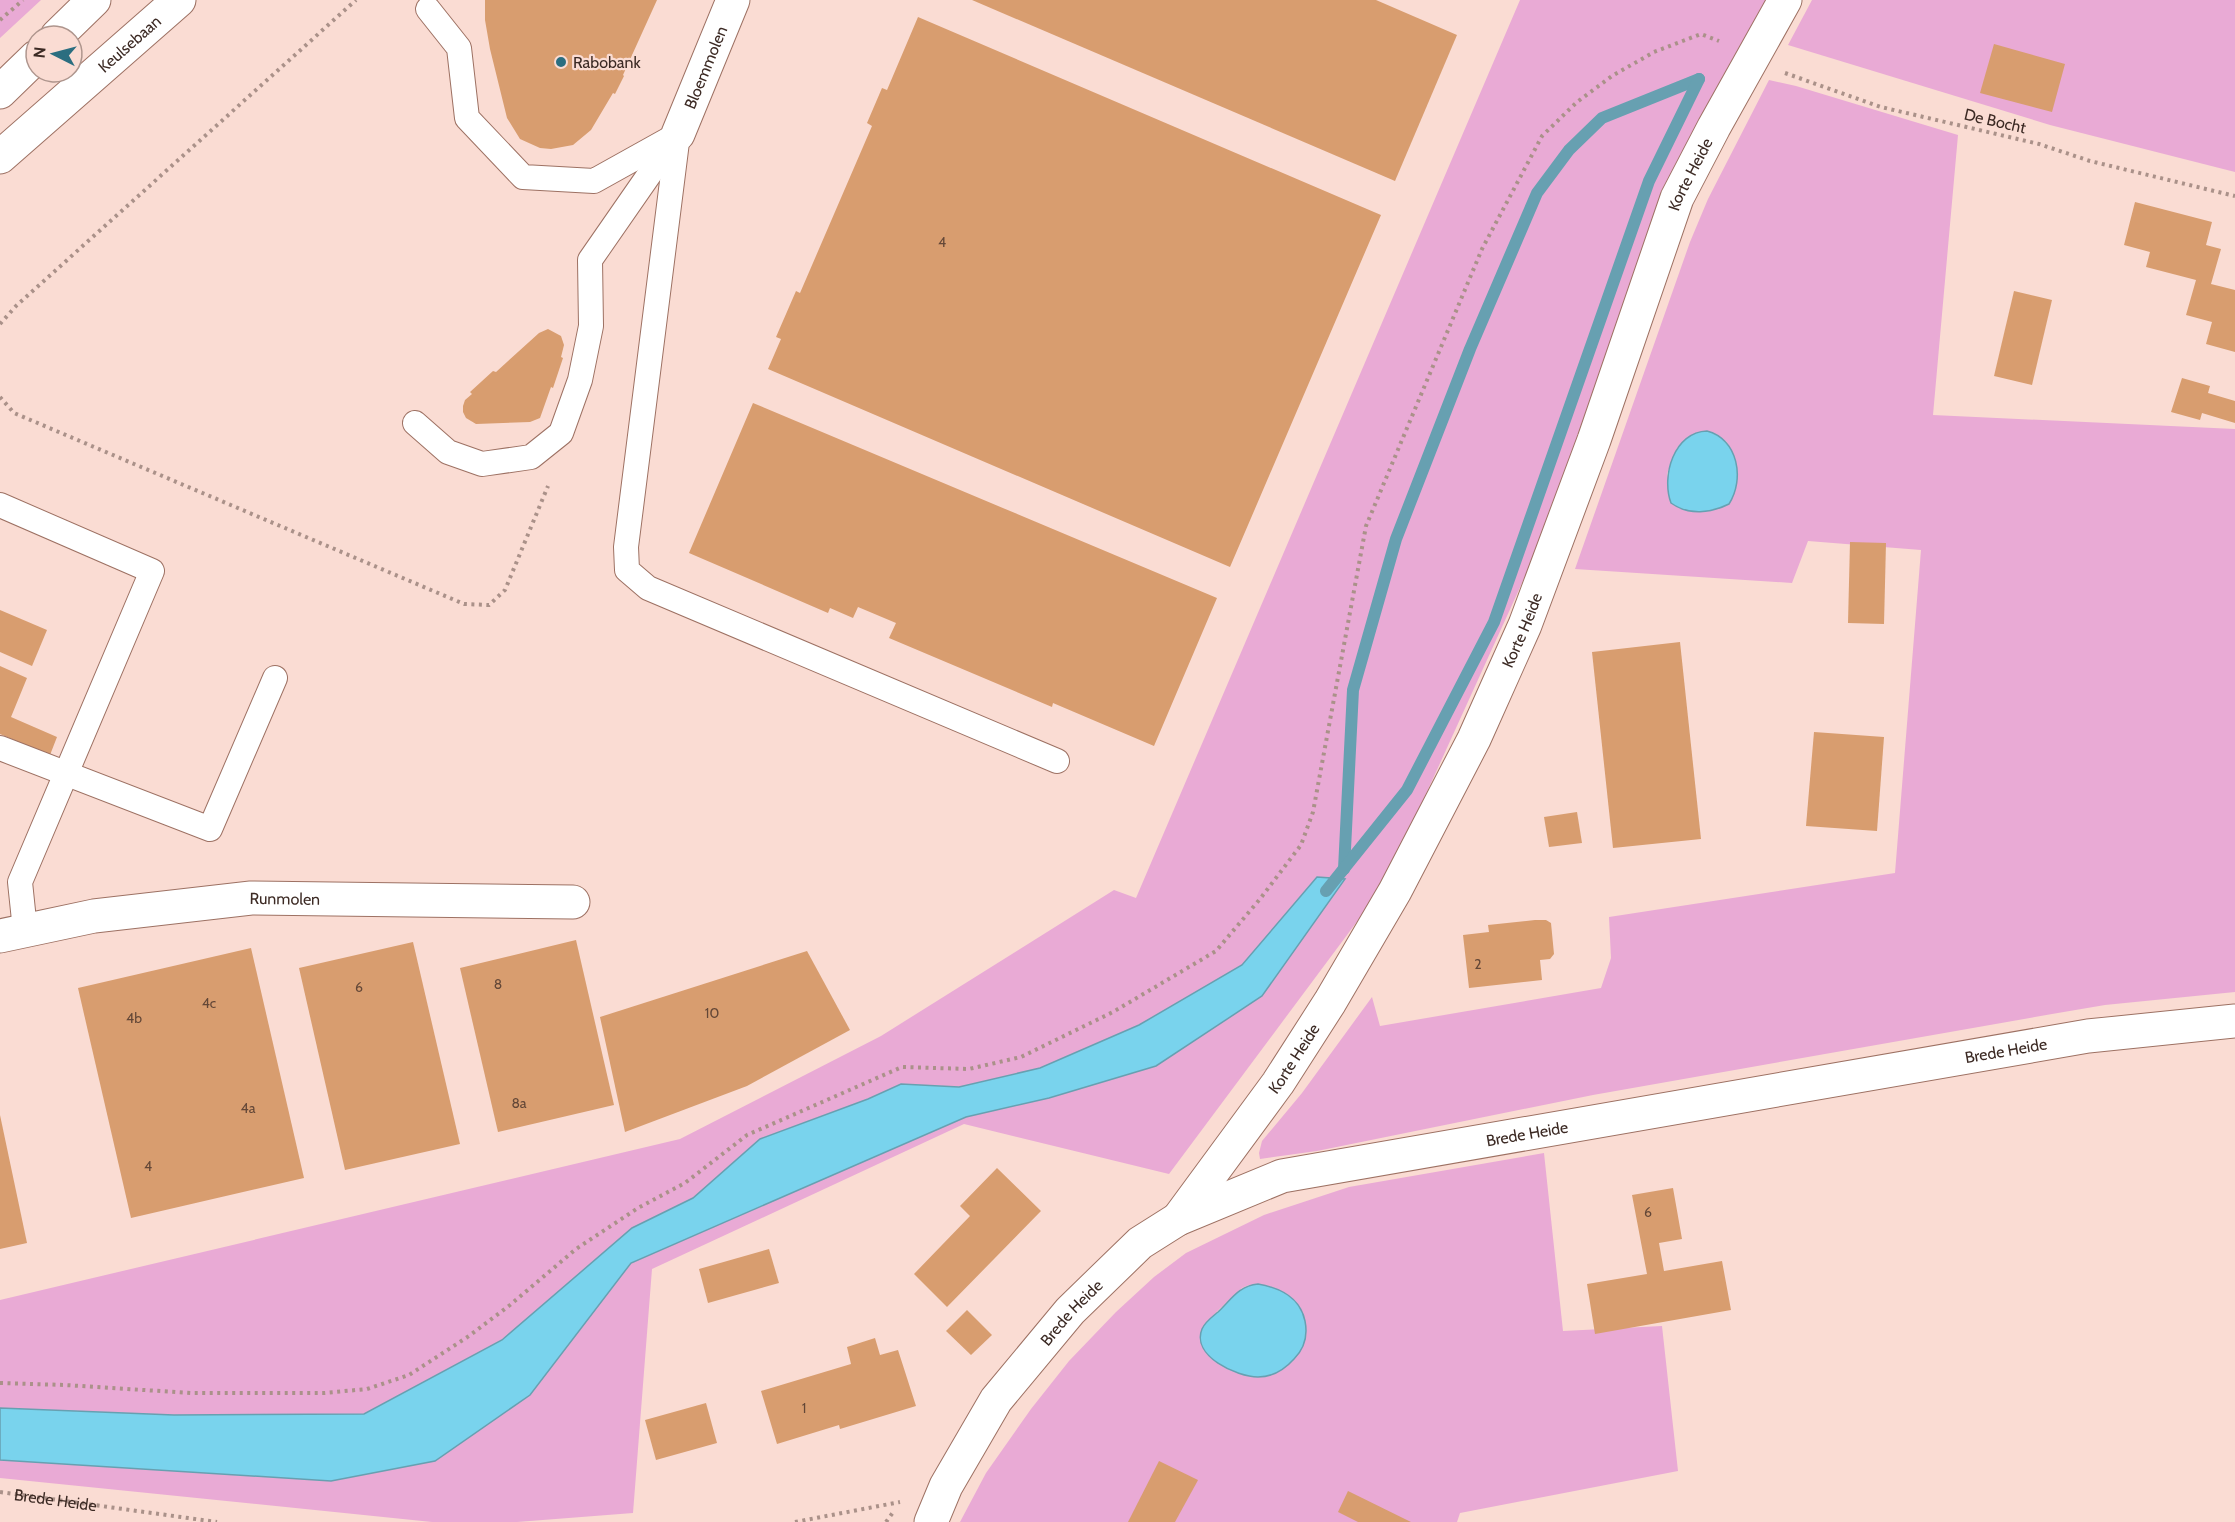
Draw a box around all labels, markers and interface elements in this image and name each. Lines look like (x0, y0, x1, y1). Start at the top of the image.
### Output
street label: Keulsebaan (94, 11, 165, 76)
street label: Bloemmolen (680, 23, 731, 112)
north arrow (24, 24, 84, 84)
text: N (30, 46, 50, 59)
place label: Rabobank (573, 53, 641, 72)
marker: Rabobank (554, 55, 568, 69)
street label: De Bocht (1962, 105, 2028, 137)
street label: Korte Heide (1664, 135, 1716, 213)
house number: 4 (938, 233, 946, 251)
street label: Korte Heide (1498, 590, 1546, 670)
street label: Runmolen (249, 888, 320, 908)
house number: 2 (1474, 955, 1482, 973)
house number: 8 (494, 975, 502, 993)
house number: 6 (355, 978, 363, 996)
house number: 4c (202, 994, 216, 1012)
house number: 10 (705, 1004, 719, 1022)
house number: 4b (126, 1009, 142, 1027)
street label: Korte Heide (1264, 1020, 1323, 1097)
street label: Brede Heide (1963, 1034, 2048, 1067)
house number: 8a (511, 1094, 527, 1112)
house number: 4a (241, 1099, 256, 1117)
street label: Brede Heide (1485, 1117, 1570, 1150)
house number: 4 (144, 1157, 152, 1175)
house number: 6 (1644, 1203, 1652, 1221)
street label: Brede Heide (1036, 1275, 1106, 1349)
house number: 1 (802, 1399, 806, 1417)
street label: Brede Heide (13, 1485, 98, 1515)

